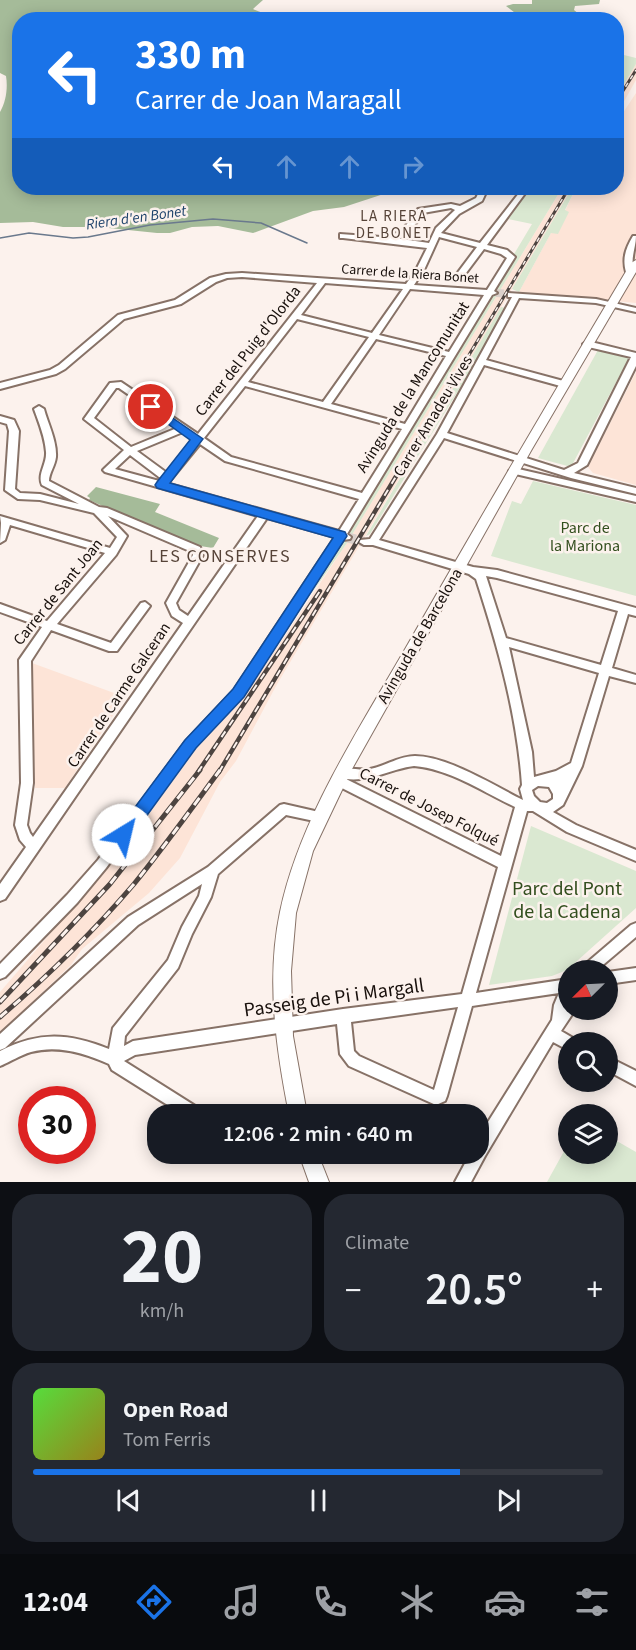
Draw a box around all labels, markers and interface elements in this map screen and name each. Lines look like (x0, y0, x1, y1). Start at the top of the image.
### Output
text: 330 m (135, 25, 246, 85)
icon: left (36, 36, 114, 114)
text: Carrer de Joan Maragall (135, 81, 402, 120)
icon: left (207, 150, 240, 183)
icon: ahead (270, 150, 303, 183)
icon: ahead (333, 150, 366, 183)
icon: right (396, 150, 429, 183)
water label: Riera d'en Bonet (85, 200, 188, 235)
district label: LA RIERA DE BONET (356, 206, 432, 244)
street label: Carrer de la Riera Bonet (341, 259, 480, 289)
street label: Carrer del Puig d'Olorda (190, 281, 306, 421)
street label: Avinguda de la Mancomunitat (351, 297, 475, 477)
street label: Carrer Amadeu Vives (388, 351, 478, 481)
pin (125, 381, 176, 432)
icon: arrive (134, 390, 167, 423)
park label: Parc de la Mariona (550, 517, 620, 557)
street label: Carrer de Sant Joan (8, 534, 108, 650)
district label: LES CONSERVES (149, 544, 291, 569)
street label: Avinguda de Barcelona (372, 564, 468, 708)
street label: Carrer de Carme Galceran (62, 618, 176, 772)
street label: Carrer de Josep Folqué (355, 762, 503, 852)
position arrow (91, 803, 155, 867)
park label: Parc del Pont de la Cadena (512, 875, 622, 926)
north arrow (558, 960, 618, 1020)
map controls (558, 960, 618, 1164)
street label: Passeig de Pi i Margall (242, 971, 426, 1025)
button: search (558, 1032, 618, 1092)
speed limit sign: 30 (18, 1086, 96, 1164)
button: layers (558, 1104, 618, 1164)
text: 12:06 · 2 min · 640 m (223, 1118, 413, 1150)
text: 20 (121, 1202, 203, 1313)
text: Climate (345, 1229, 409, 1257)
text: 20.5° (425, 1258, 523, 1322)
text: − (345, 1267, 361, 1314)
text: + (587, 1267, 603, 1314)
text: km/h (140, 1297, 184, 1325)
text: Open Road (123, 1394, 228, 1426)
text: Tom Ferris (123, 1426, 211, 1454)
icon: previous (112, 1484, 145, 1517)
icon: pause (302, 1484, 335, 1517)
icon: next (492, 1484, 525, 1517)
icon: directions (133, 1581, 175, 1623)
icon: music (221, 1581, 263, 1623)
icon: phone (309, 1581, 351, 1623)
icon: climate (396, 1581, 438, 1623)
icon: car (484, 1581, 526, 1623)
icon: filters (571, 1581, 613, 1623)
text: 12:04 (23, 1583, 88, 1622)

